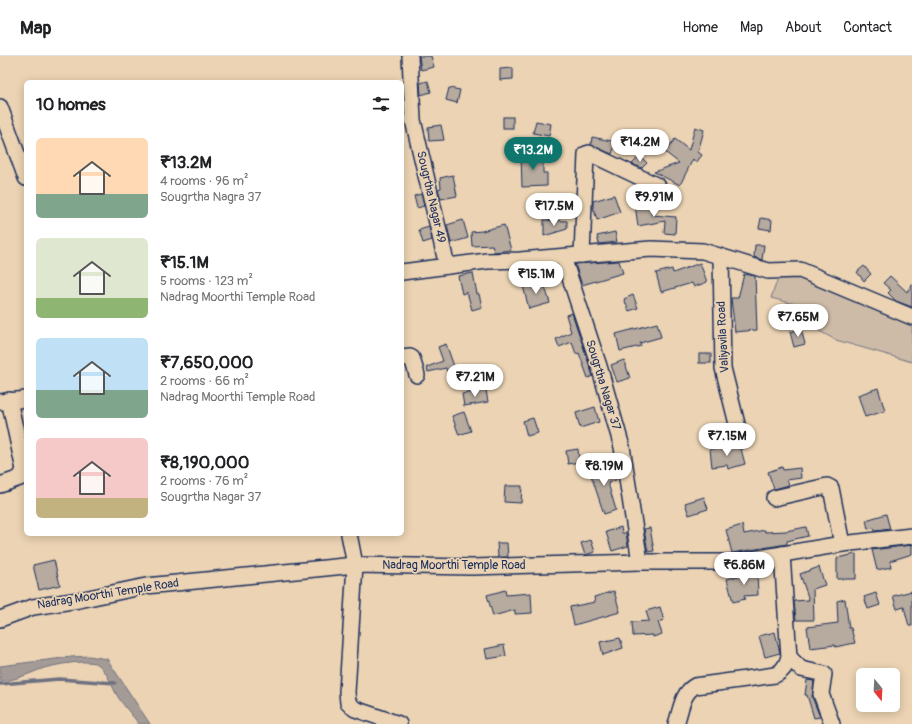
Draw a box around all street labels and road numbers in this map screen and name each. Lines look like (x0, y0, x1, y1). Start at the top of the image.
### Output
street label: Sougrtha Nagar 49 (413, 150, 449, 244)
street label: Valiyavila Road (714, 301, 732, 373)
street label: Sougrtha Nagar 37 (582, 338, 624, 433)
street label: Nadrag Moorthi Temple Road (382, 558, 526, 573)
street label: Nadrag Moorthi Temple Road (36, 575, 180, 613)

